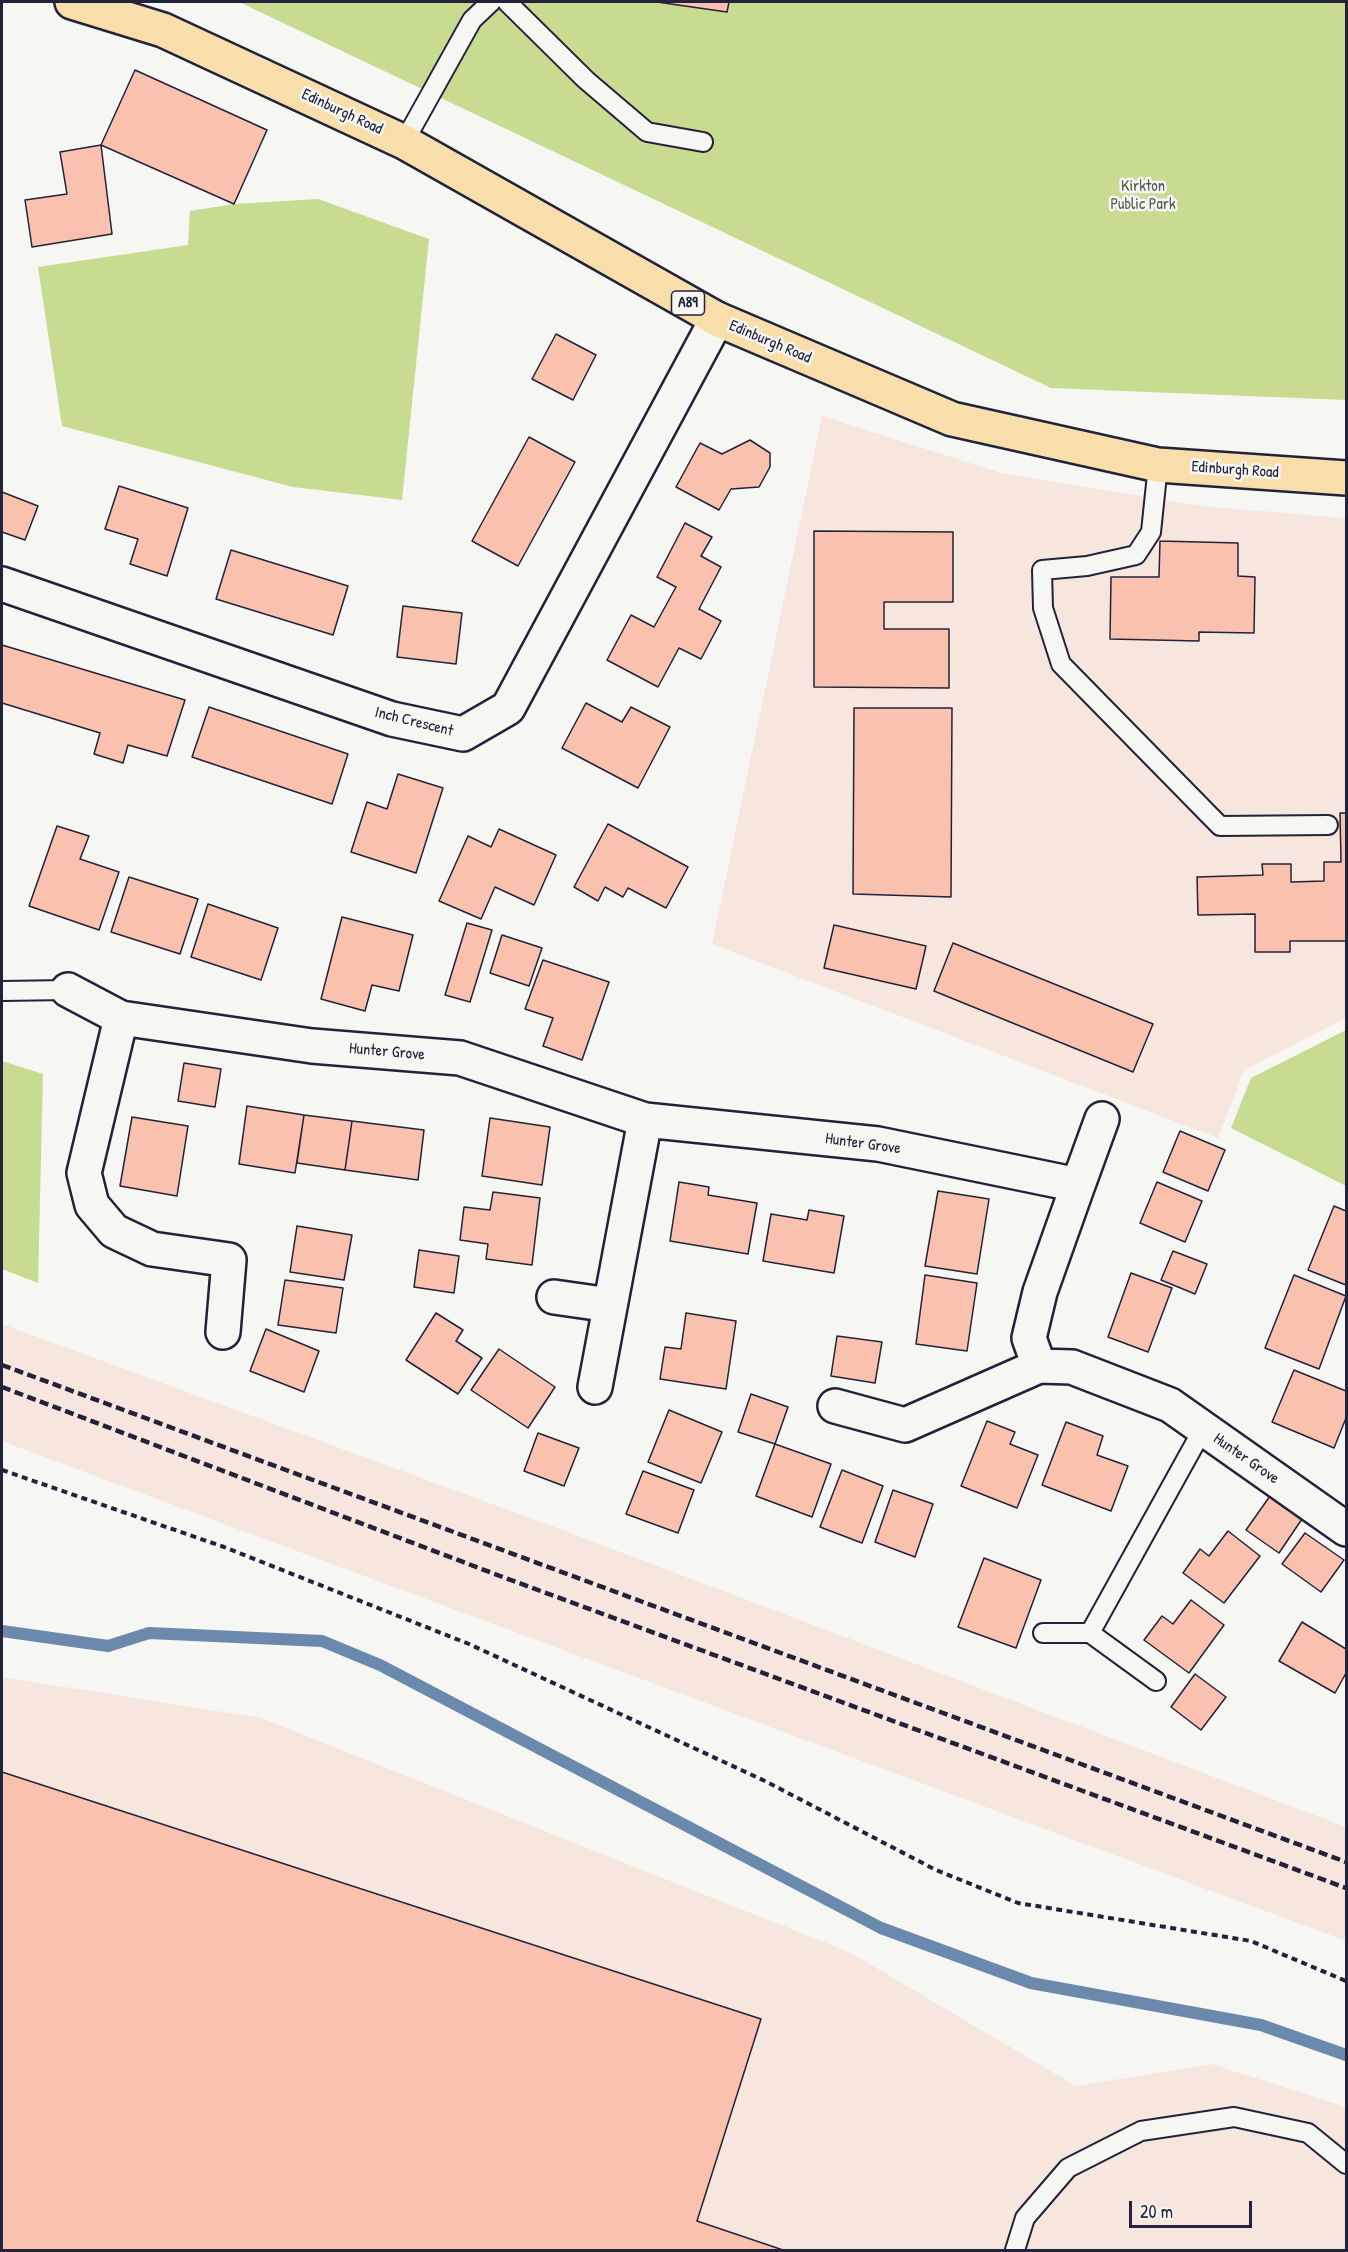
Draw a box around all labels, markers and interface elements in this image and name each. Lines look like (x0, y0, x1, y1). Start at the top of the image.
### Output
street label: Edinburgh Road (299, 85, 385, 139)
park label: Kirkton Public Park (1110, 177, 1176, 215)
road number: A89 (672, 291, 704, 315)
street label: Edinburgh Road (726, 316, 814, 368)
street label: Edinburgh Road (1191, 457, 1279, 483)
street label: Inch Crescent (373, 703, 455, 741)
street label: Hunter Grove (348, 1039, 426, 1065)
street label: Hunter Grove (824, 1129, 902, 1159)
street label: Hunter Grove (1209, 1429, 1283, 1489)
scale bar (1132, 2189, 1255, 2227)
text: 20 m (1140, 2199, 1173, 2224)

